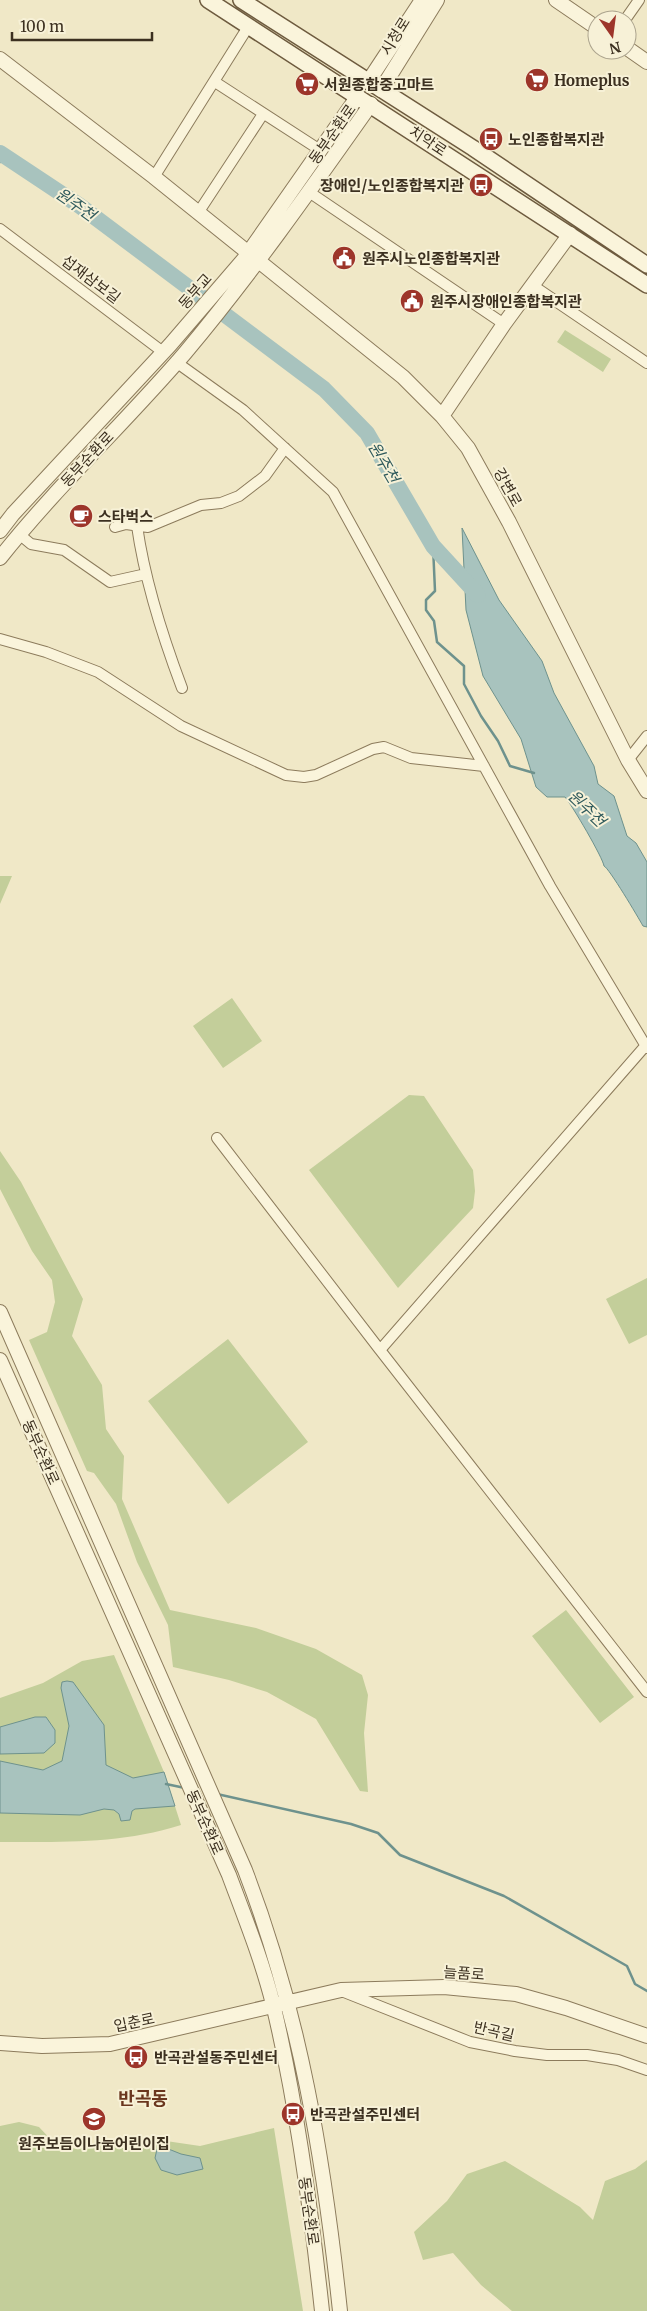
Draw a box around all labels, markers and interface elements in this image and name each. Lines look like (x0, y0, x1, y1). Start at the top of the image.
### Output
scale bar (12, 10, 152, 42)
north arrow (587, 10, 637, 60)
street label: 시청로 (376, 13, 414, 59)
text: 100 m (20, 17, 64, 36)
text: N (608, 38, 623, 58)
supermarket icon: Homeplus (524, 67, 550, 93)
supermarket icon: 서원종합중고마트 (294, 71, 320, 97)
place label: Homeplus (554, 71, 630, 90)
place label: 서원종합중고마트 (324, 75, 435, 94)
street label: 동부순환로 (304, 100, 360, 168)
street label: 치악로 (405, 122, 451, 160)
bus stop icon: 노인종합복지관 (478, 126, 504, 152)
place label: 노인종합복지관 (508, 130, 605, 149)
bus stop icon: 장애인/노인종합복지관 (468, 172, 494, 198)
place label: 장애인/노인종합복지관 (320, 176, 464, 195)
water label: 원주천 (52, 183, 102, 226)
public building icon: 원주시노인종합복지관 (331, 245, 357, 271)
place label: 원주시노인종합복지관 (362, 249, 500, 268)
street label: 섭재삼보길 (58, 251, 124, 307)
street label: 동부교 (174, 269, 216, 313)
public building icon: 원주시장애인종합복지관 (399, 288, 425, 314)
place label: 원주시장애인종합복지관 (430, 292, 582, 311)
street label: 동부순환로 (57, 427, 117, 491)
water label: 원주천 (364, 438, 405, 488)
street label: 강변로 (490, 464, 526, 510)
cafe icon: 스타벅스 (68, 503, 94, 529)
place label: 스타벅스 (98, 507, 153, 526)
water label: 원주천 (564, 785, 611, 832)
street label: 동부순환로 (18, 1417, 64, 1487)
street label: 동부순환로 (182, 1787, 228, 1857)
street label: 늘품로 (443, 1962, 485, 1984)
street label: 입춘로 (112, 2008, 156, 2036)
street label: 반곡길 (472, 2017, 516, 2045)
bus stop icon: 반곡관설동주민센터 (123, 2044, 149, 2070)
place label: 반곡관설동주민센터 (154, 2048, 278, 2067)
district label: 반곡동 (118, 2087, 168, 2110)
bus stop icon: 반곡관설주민센터 (280, 2101, 306, 2127)
place label: 반곡관설주민센터 (310, 2105, 420, 2124)
school or university icon: 원주보듬이나눔어린이집 (81, 2106, 107, 2132)
place label: 원주보듬이나눔어린이집 (18, 2134, 170, 2153)
street label: 동부순환로 (295, 2176, 323, 2246)

